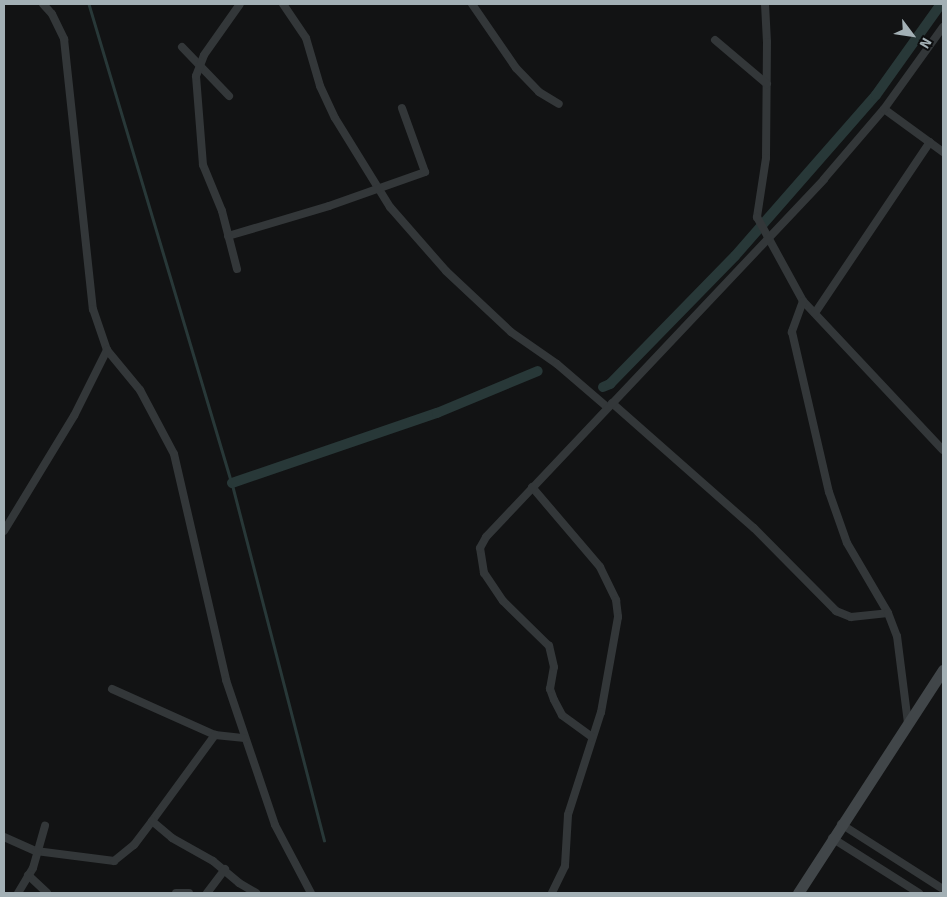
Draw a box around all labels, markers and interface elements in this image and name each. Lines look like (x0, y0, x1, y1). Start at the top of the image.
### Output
north arrow (887, 10, 937, 60)
text: N (915, 34, 935, 52)

